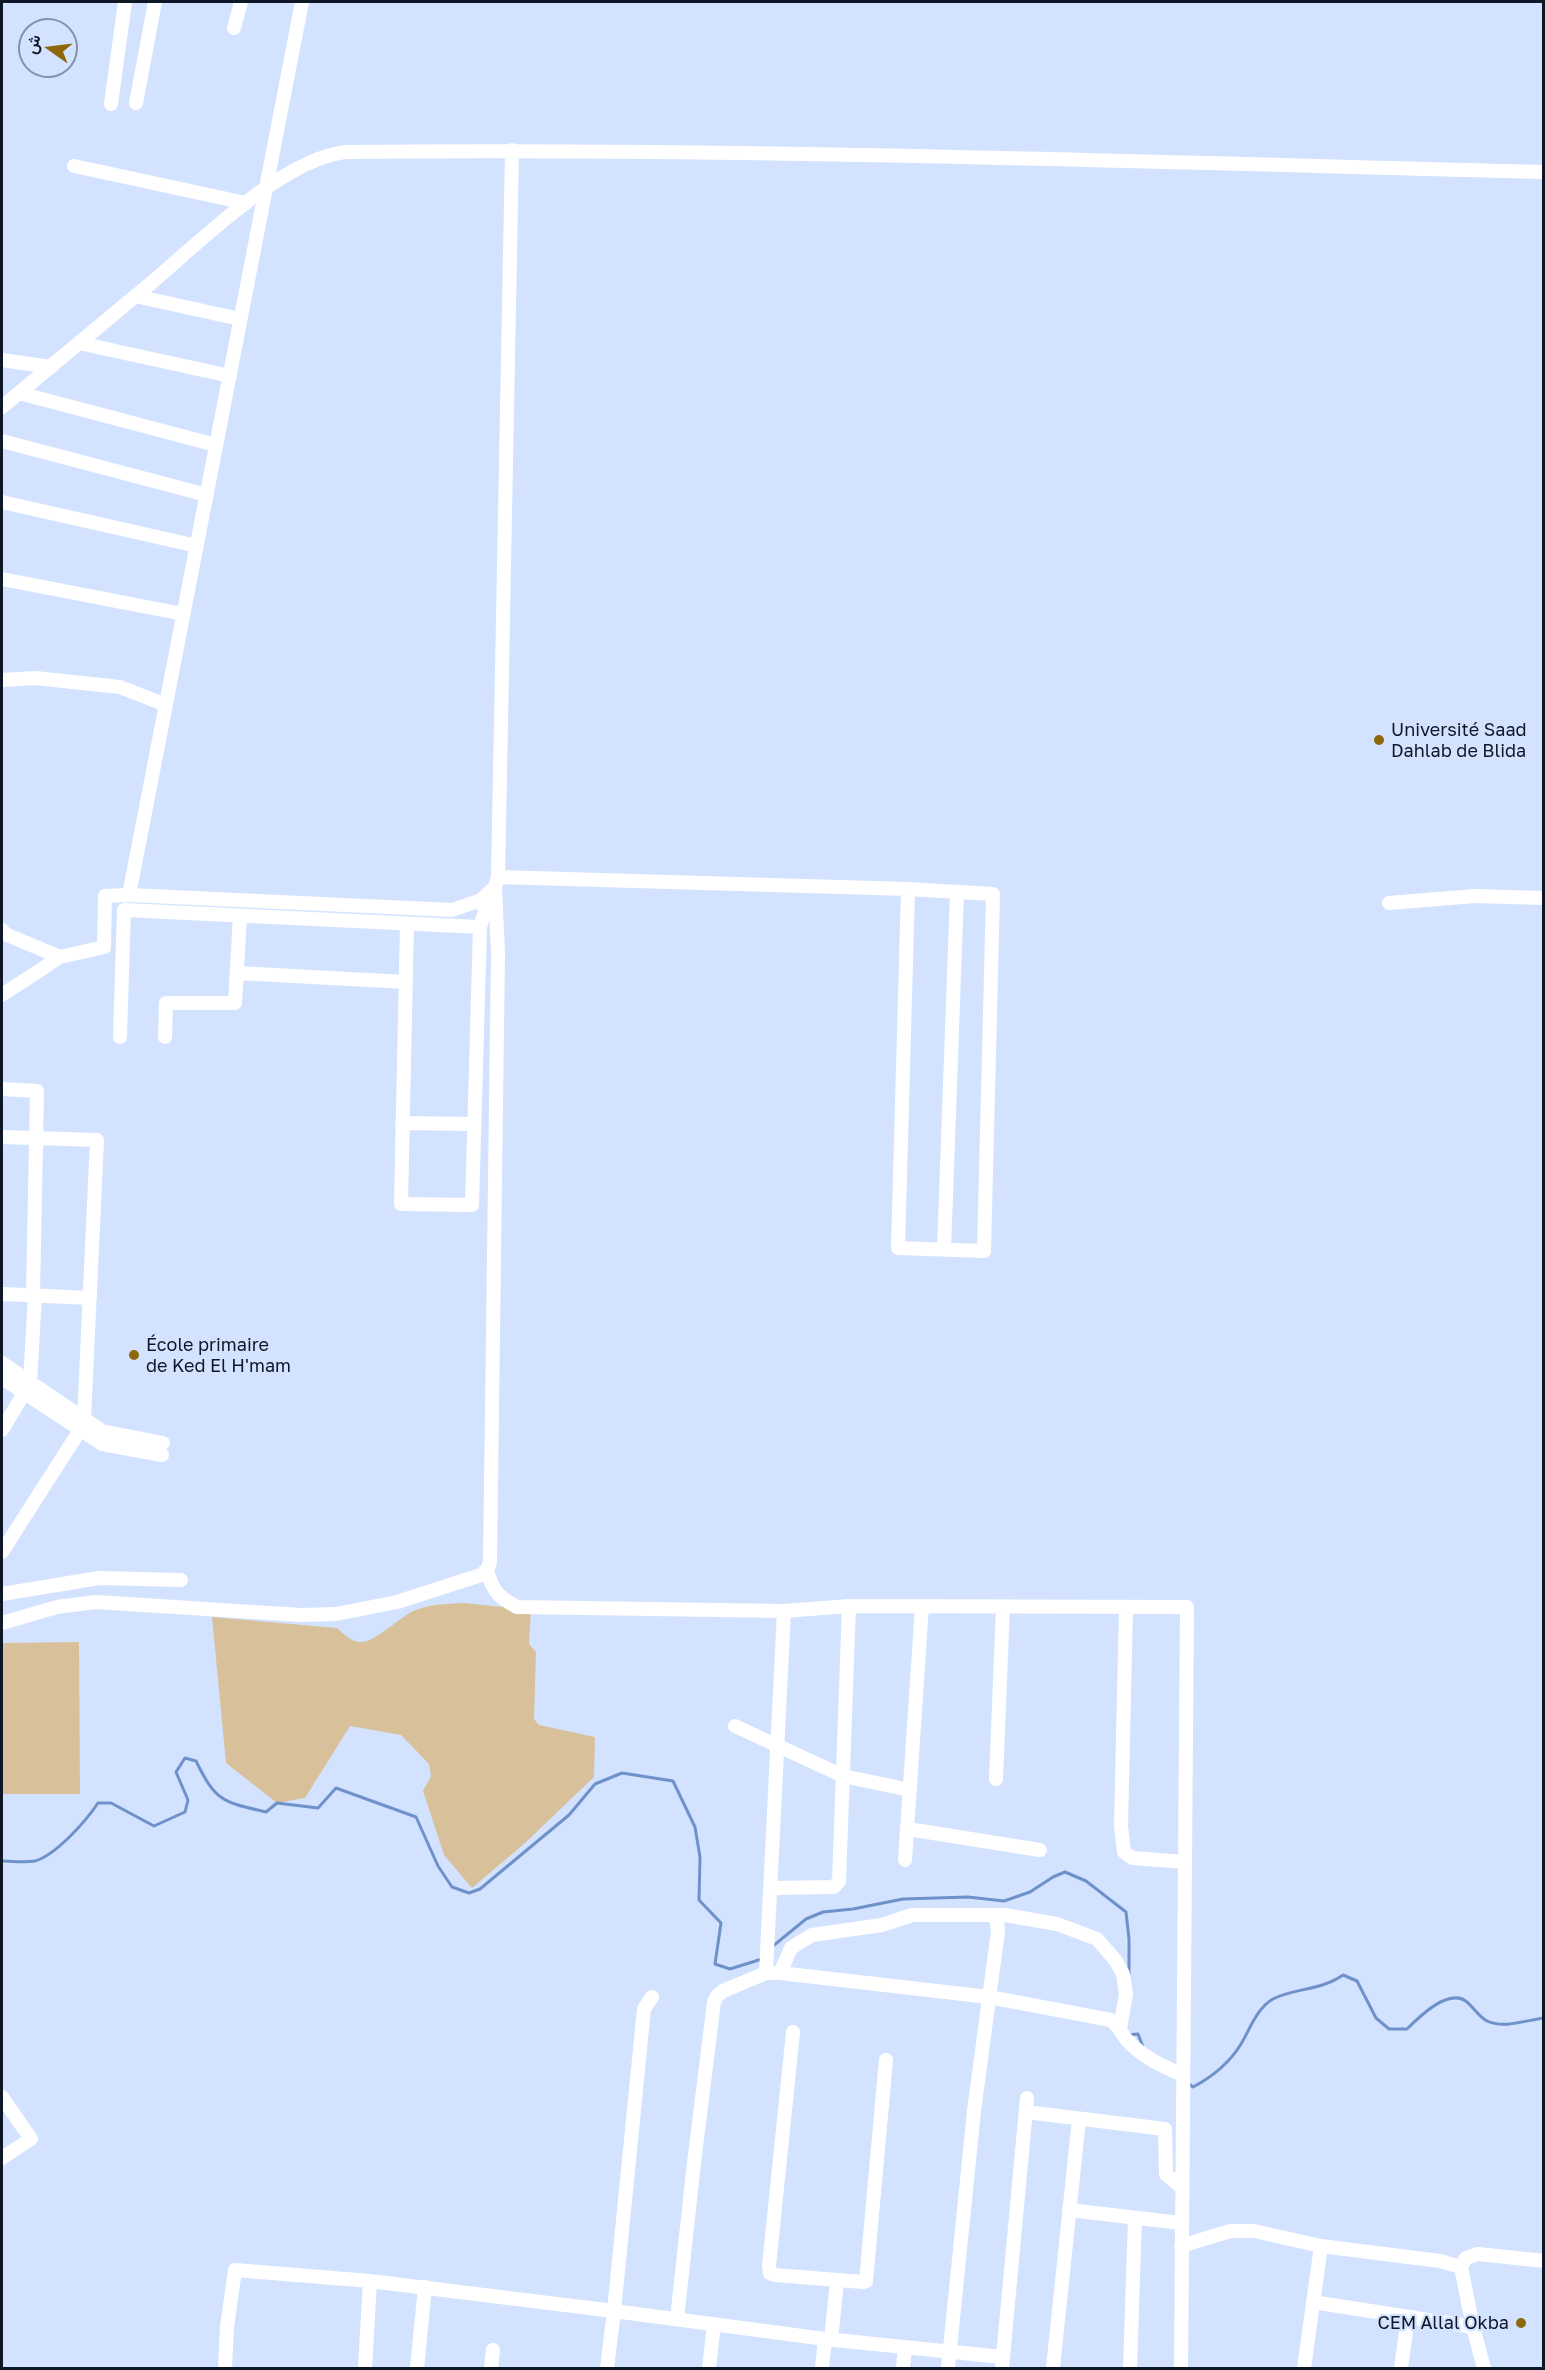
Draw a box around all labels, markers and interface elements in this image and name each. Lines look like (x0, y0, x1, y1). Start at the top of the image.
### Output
north arrow (18, 18, 78, 78)
text: ش (20, 32, 45, 56)
place label: Université Saad Dahlab de Blida (1391, 719, 1527, 762)
marker: Université Saad Dahlab de Blida (1372, 733, 1386, 747)
place label: École primaire de Ked El H'mam (146, 1334, 291, 1376)
marker: École primaire de Ked El H'mam (127, 1348, 141, 1362)
place label: CEM Allal Okba (1377, 2312, 1509, 2334)
marker: CEM Allal Okba (1514, 2316, 1528, 2330)

